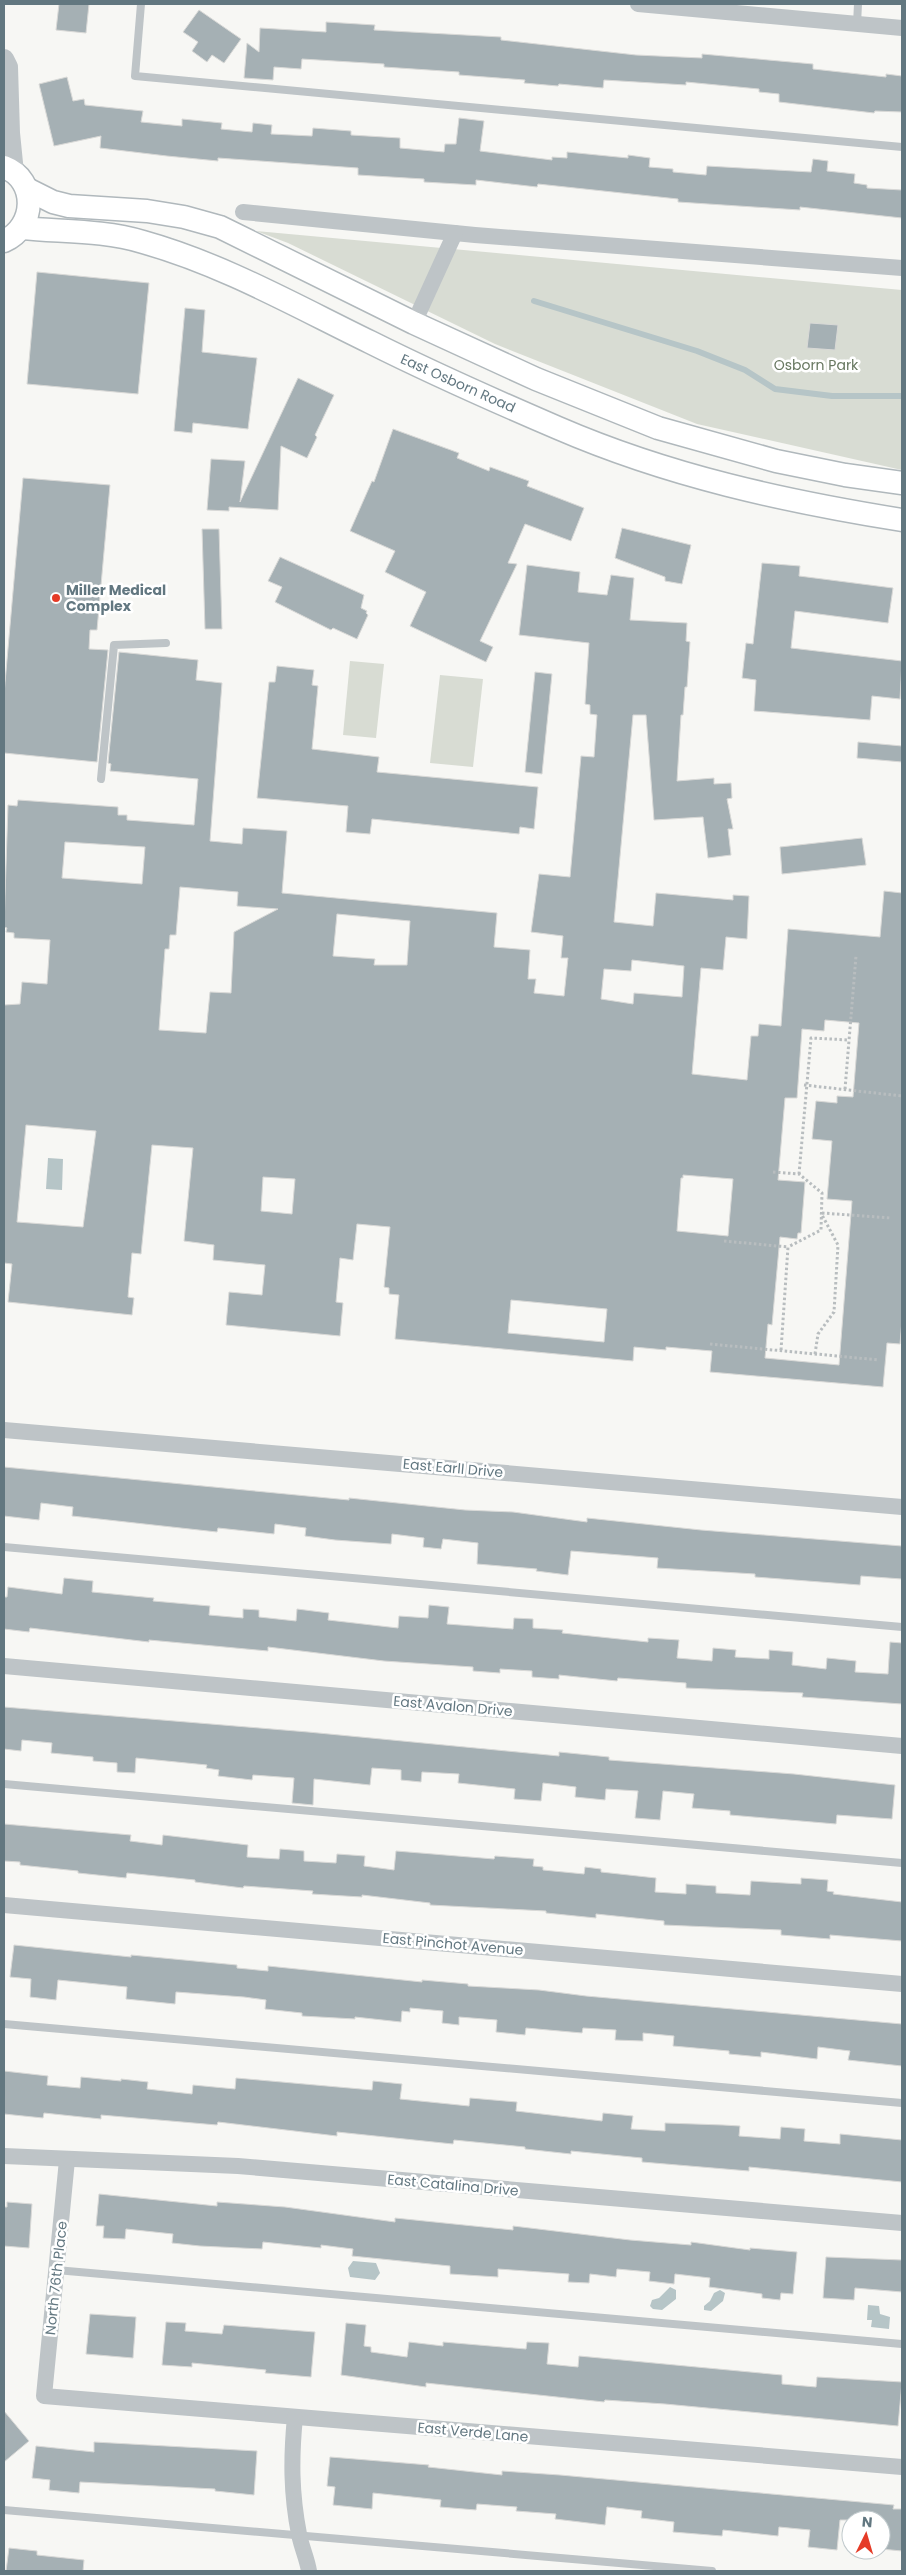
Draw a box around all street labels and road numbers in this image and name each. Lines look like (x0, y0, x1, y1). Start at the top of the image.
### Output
street label: East Osborn Road (397, 349, 519, 417)
street label: East Earll Drive (402, 1454, 504, 1482)
street label: East Avalon Drive (392, 1691, 514, 1721)
street label: East Pinchot Avenue (382, 1928, 524, 1960)
street label: East Catalina Drive (386, 2169, 520, 2201)
street label: North 76th Place (40, 2220, 72, 2336)
street label: East Verde Lane (417, 2417, 530, 2447)

